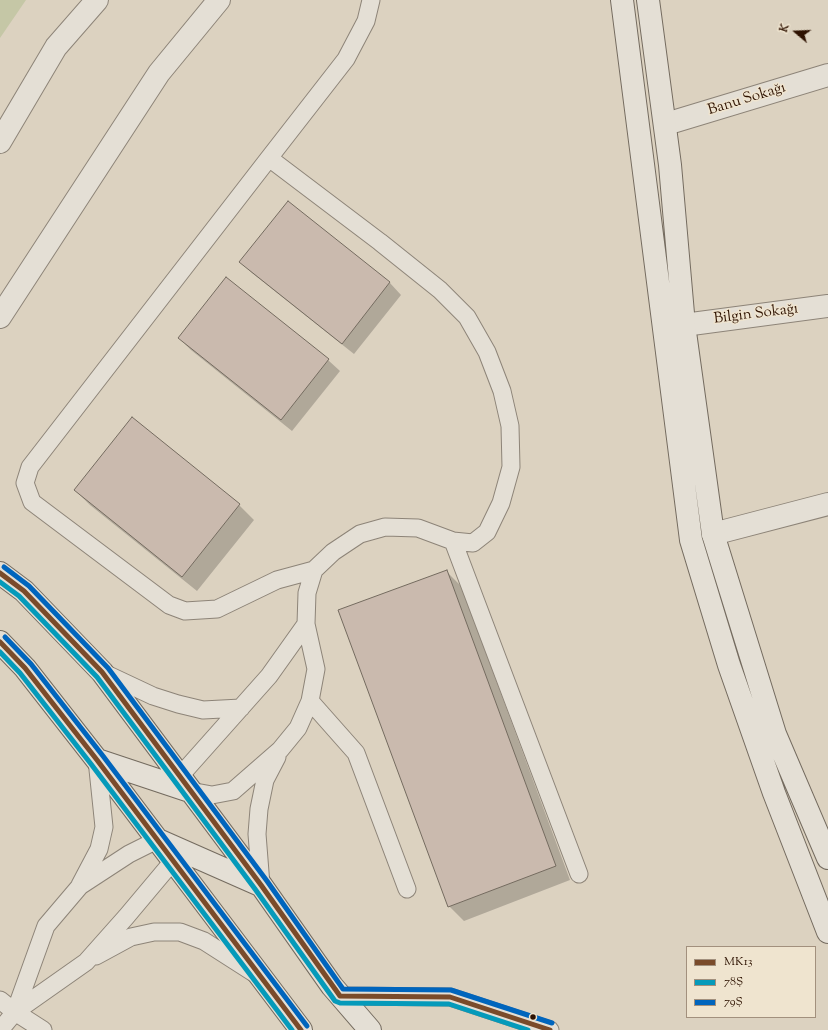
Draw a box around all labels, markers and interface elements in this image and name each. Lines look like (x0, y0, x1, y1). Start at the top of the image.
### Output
north arrow (776, 12, 816, 52)
text: K (776, 22, 794, 34)
street label: Banu Sokağı (706, 80, 788, 120)
street label: Bilgin Sokağı (713, 301, 799, 329)
legend (686, 946, 816, 1018)
text: MK13 (724, 953, 753, 971)
text: 78Ş (724, 973, 743, 991)
text: 79Ş (724, 993, 743, 1011)
unlabelled marker (528, 1012, 538, 1022)

